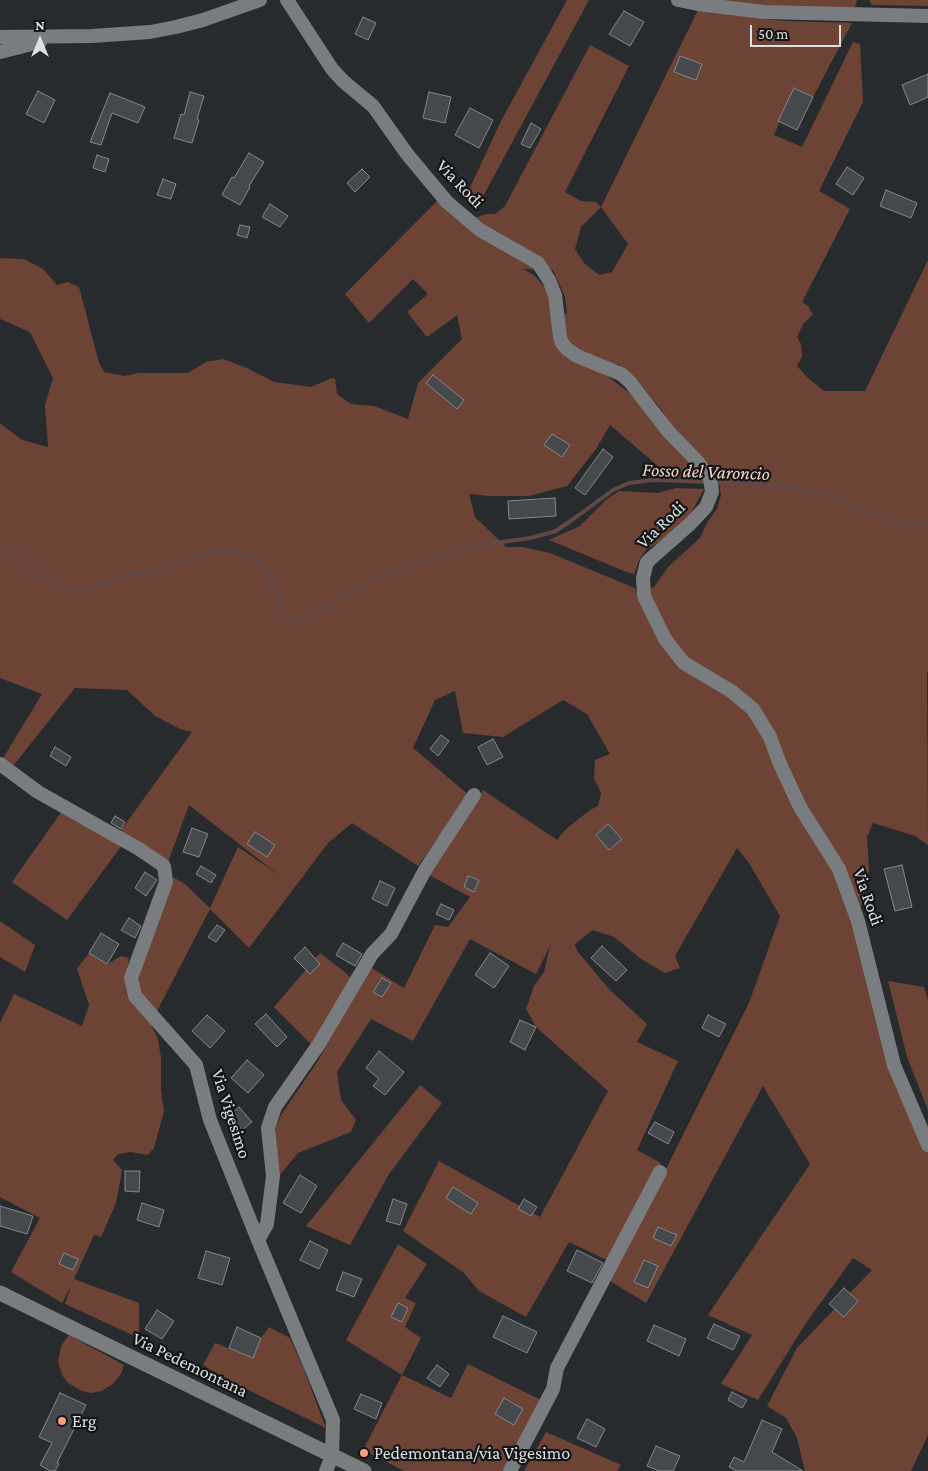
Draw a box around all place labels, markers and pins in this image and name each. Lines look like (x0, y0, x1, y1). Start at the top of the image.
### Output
place label: Erg (72, 1410, 97, 1432)
marker: Erg (56, 1415, 68, 1427)
place label: Pedemontana/via Vigesimo (374, 1442, 570, 1464)
marker: Pedemontana/via Vigesimo (358, 1447, 370, 1459)

